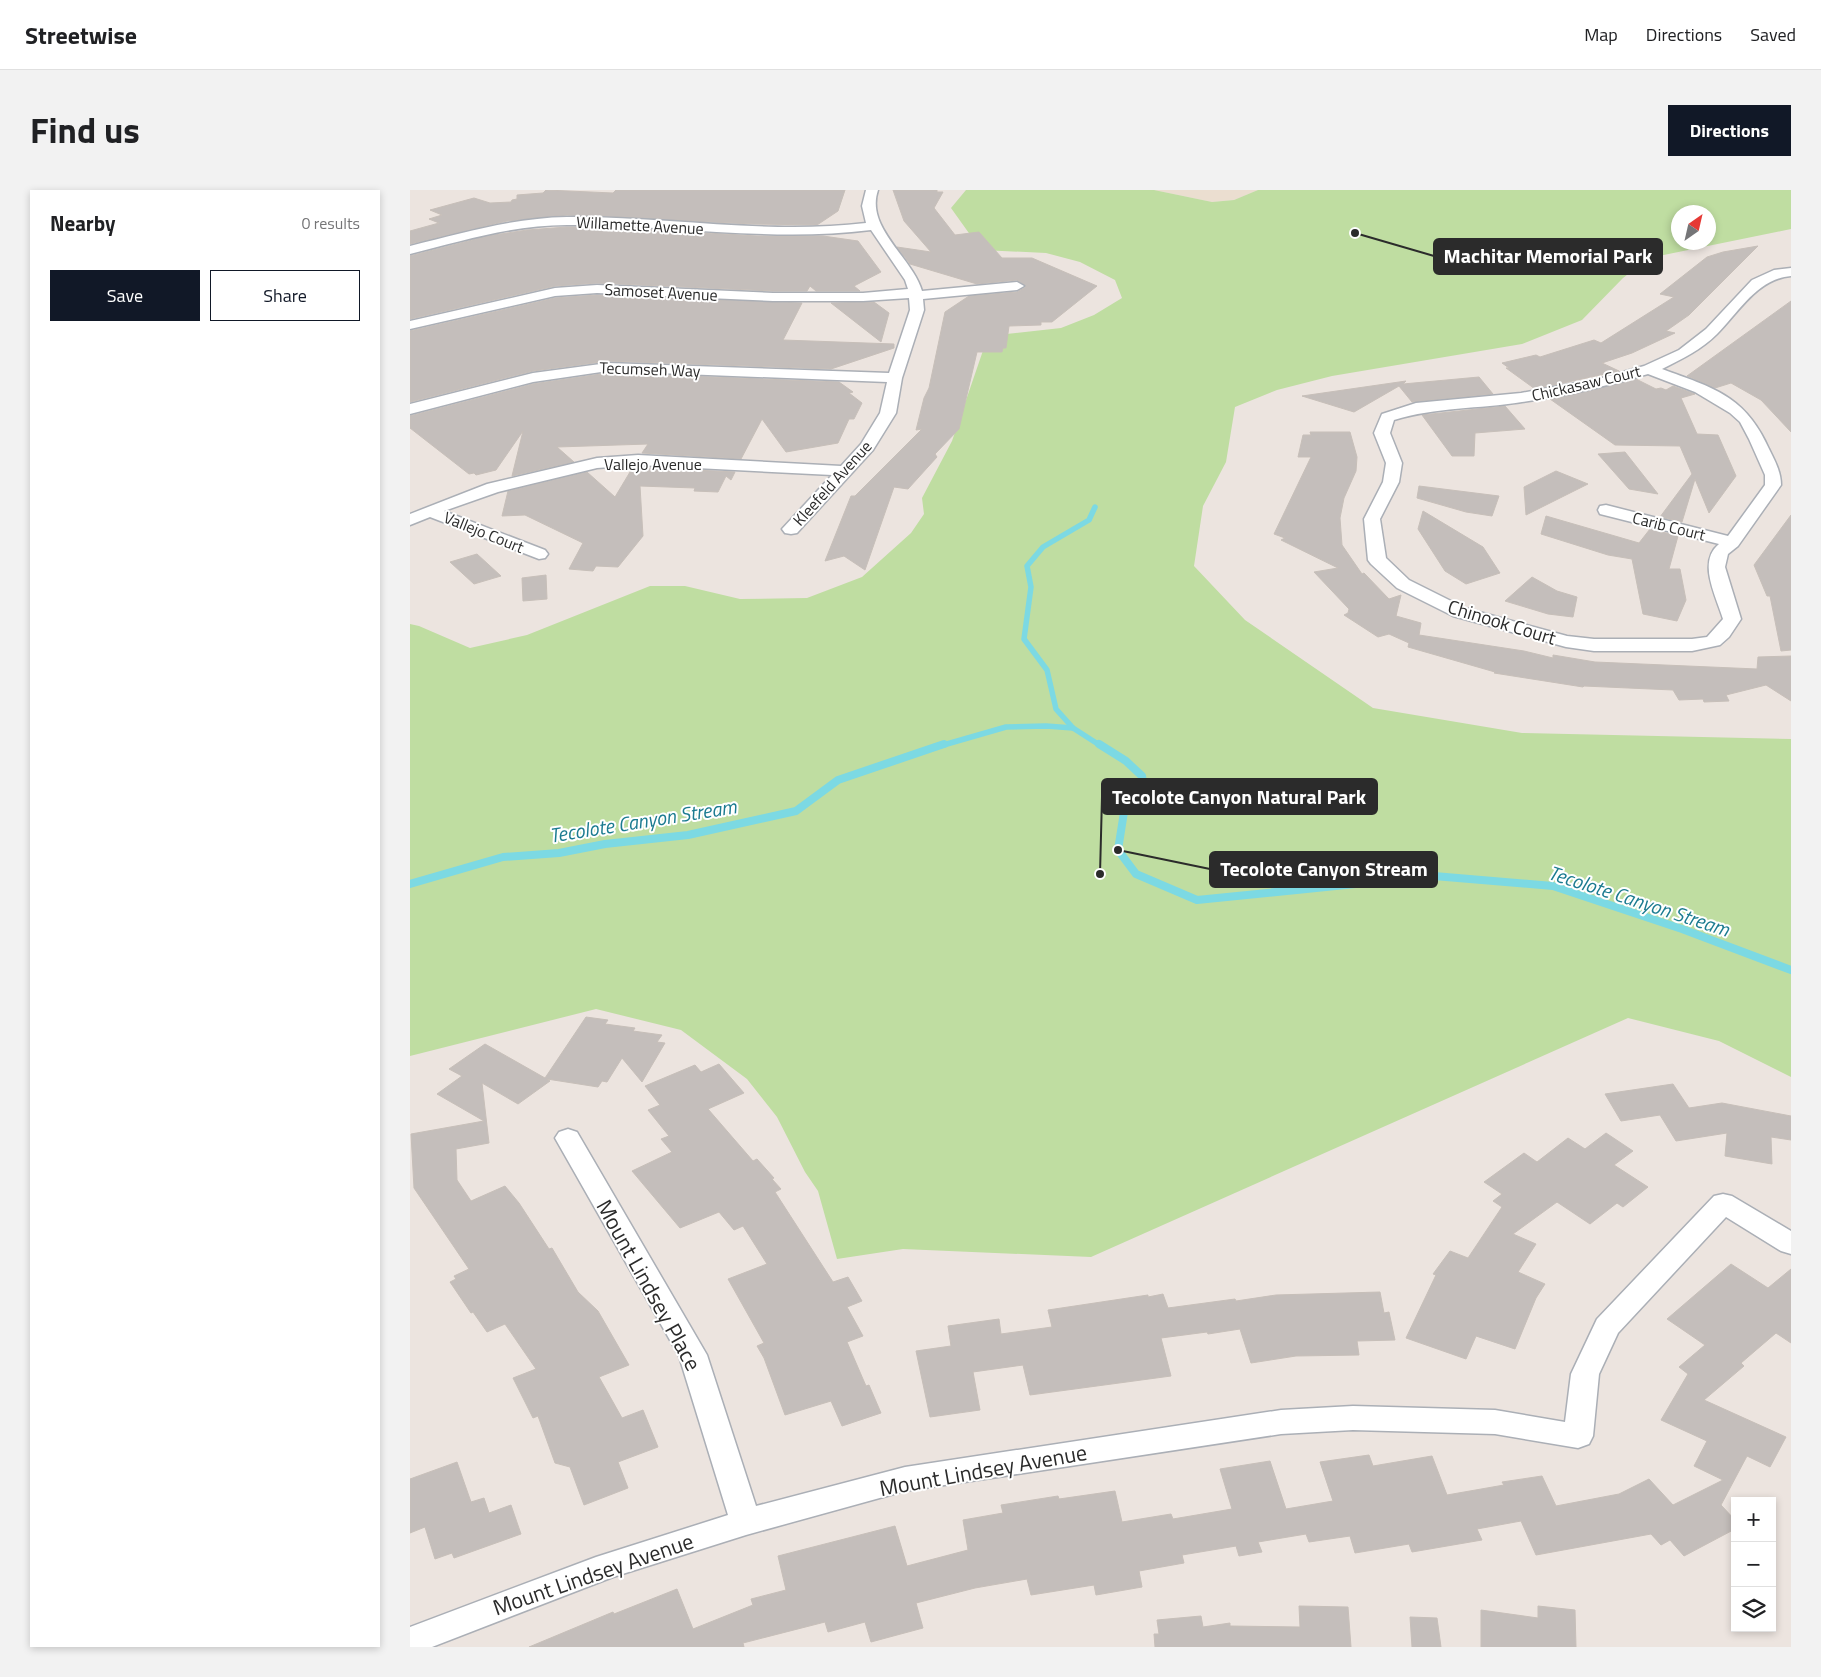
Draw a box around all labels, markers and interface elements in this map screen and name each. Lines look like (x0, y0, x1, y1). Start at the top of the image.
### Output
text: Streetwise (25, 17, 137, 53)
text: Map (1584, 21, 1618, 48)
text: Directions (1646, 21, 1722, 48)
text: Saved (1750, 21, 1796, 48)
text: Find us (30, 103, 140, 157)
button: Directions (1668, 105, 1791, 156)
north arrow (1671, 205, 1716, 250)
text: Nearby (50, 207, 115, 239)
street label: Willamette Avenue (576, 210, 704, 240)
text: 0 results (301, 211, 360, 235)
callout: Machitar Memorial Park (1434, 239, 1662, 274)
text: Machitar Memorial Park (1444, 240, 1653, 271)
button: Save (50, 270, 200, 321)
button: Share (210, 270, 360, 321)
street label: Samoset Avenue (604, 277, 718, 307)
street label: Tecumseh Way (599, 355, 701, 383)
street label: Chickasaw Court (1529, 359, 1643, 407)
street label: Kleefeld Avenue (787, 435, 877, 531)
street label: Vallejo Avenue (604, 452, 702, 476)
street label: Vallejo Court (440, 505, 528, 559)
street label: Carib Court (1630, 505, 1708, 547)
street label: Chinook Court (1444, 591, 1560, 652)
callout: Tecolote Canyon Natural Park (1102, 779, 1377, 814)
text: Tecolote Canyon Natural Park (1112, 781, 1367, 812)
water label: Tecolote Canyon Stream (547, 790, 739, 851)
callout: Tecolote Canyon Stream (1210, 852, 1437, 887)
text: Tecolote Canyon Stream (1220, 853, 1428, 884)
water label: Tecolote Canyon Stream (1545, 857, 1734, 945)
street label: Mount Lindsey Place (588, 1193, 710, 1377)
street label: Mount Lindsey Avenue (877, 1435, 1089, 1505)
map controls (1731, 1497, 1776, 1632)
button: + (1731, 1497, 1776, 1542)
street label: Mount Lindsey Avenue (488, 1524, 698, 1624)
button: − (1731, 1542, 1776, 1587)
button: layers (1731, 1587, 1776, 1632)

